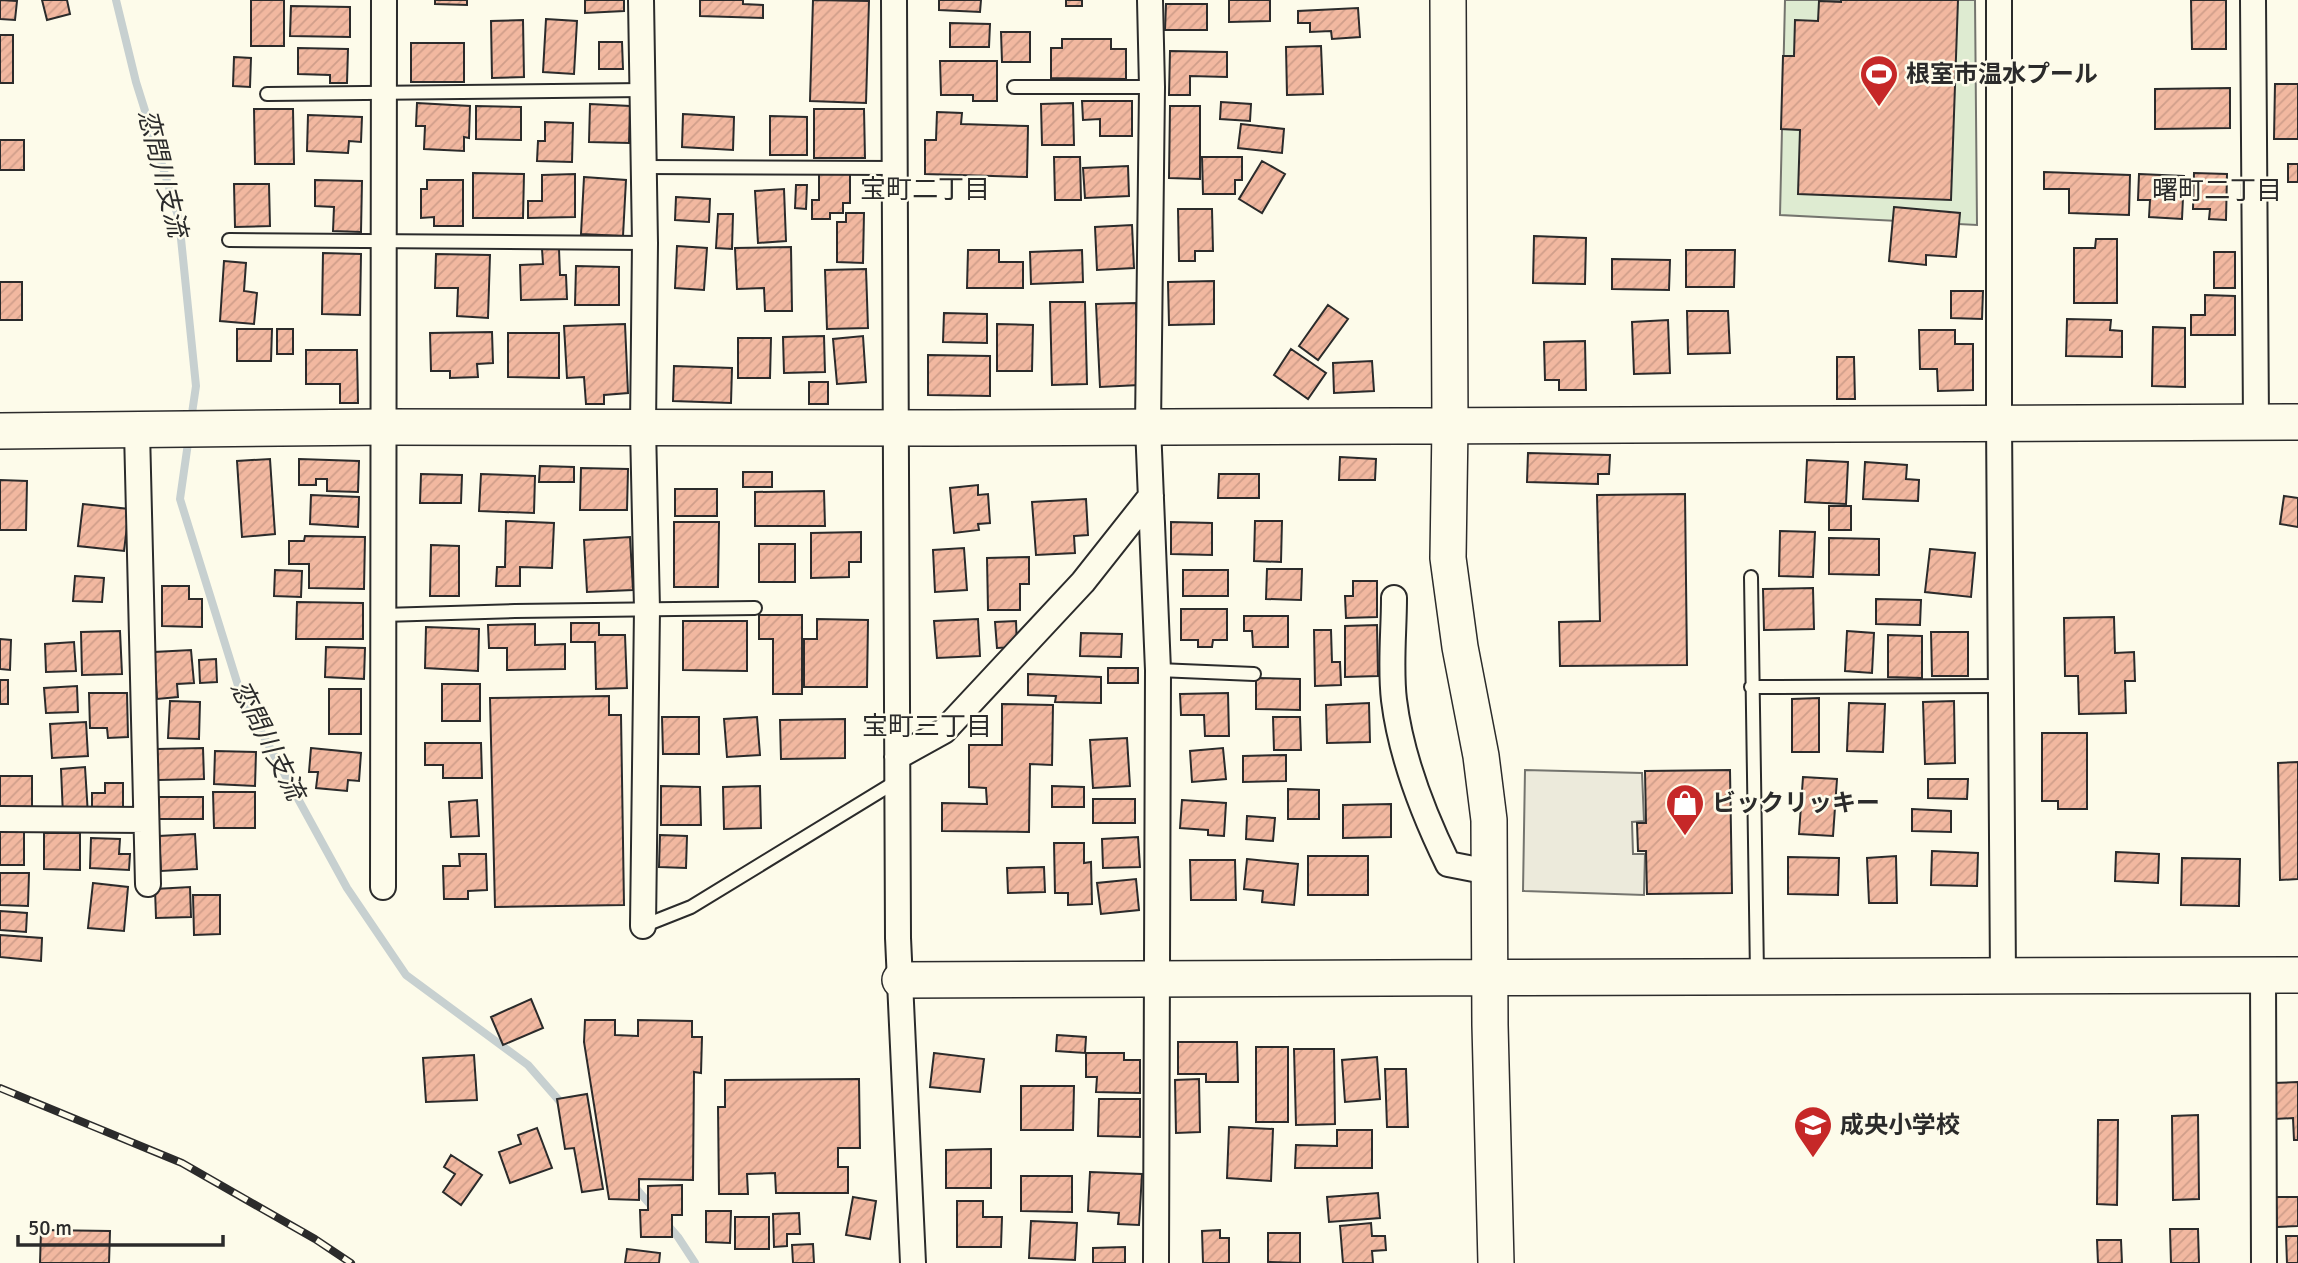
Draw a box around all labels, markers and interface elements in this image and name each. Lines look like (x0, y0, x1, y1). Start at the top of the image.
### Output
sports icon: 根室市温水プール (1858, 53, 1900, 108)
place label: 根室市温水プール (1906, 59, 2098, 89)
water label: 恋問川支流 (131, 106, 194, 244)
district label: 宝町二丁目 (860, 174, 990, 206)
district label: 曙町二丁目 (2152, 175, 2282, 207)
water label: 恋問川支流 (223, 675, 313, 809)
district label: 宝町三丁目 (862, 711, 992, 743)
shop icon: ビックリッキー (1664, 782, 1706, 837)
place label: ビックリッキー (1712, 788, 1880, 818)
school or university icon: 成央小学校 (1792, 1104, 1834, 1159)
place label: 成央小学校 (1840, 1110, 1960, 1140)
scale bar (18, 1204, 222, 1248)
text: 50 m (28, 1215, 72, 1241)

